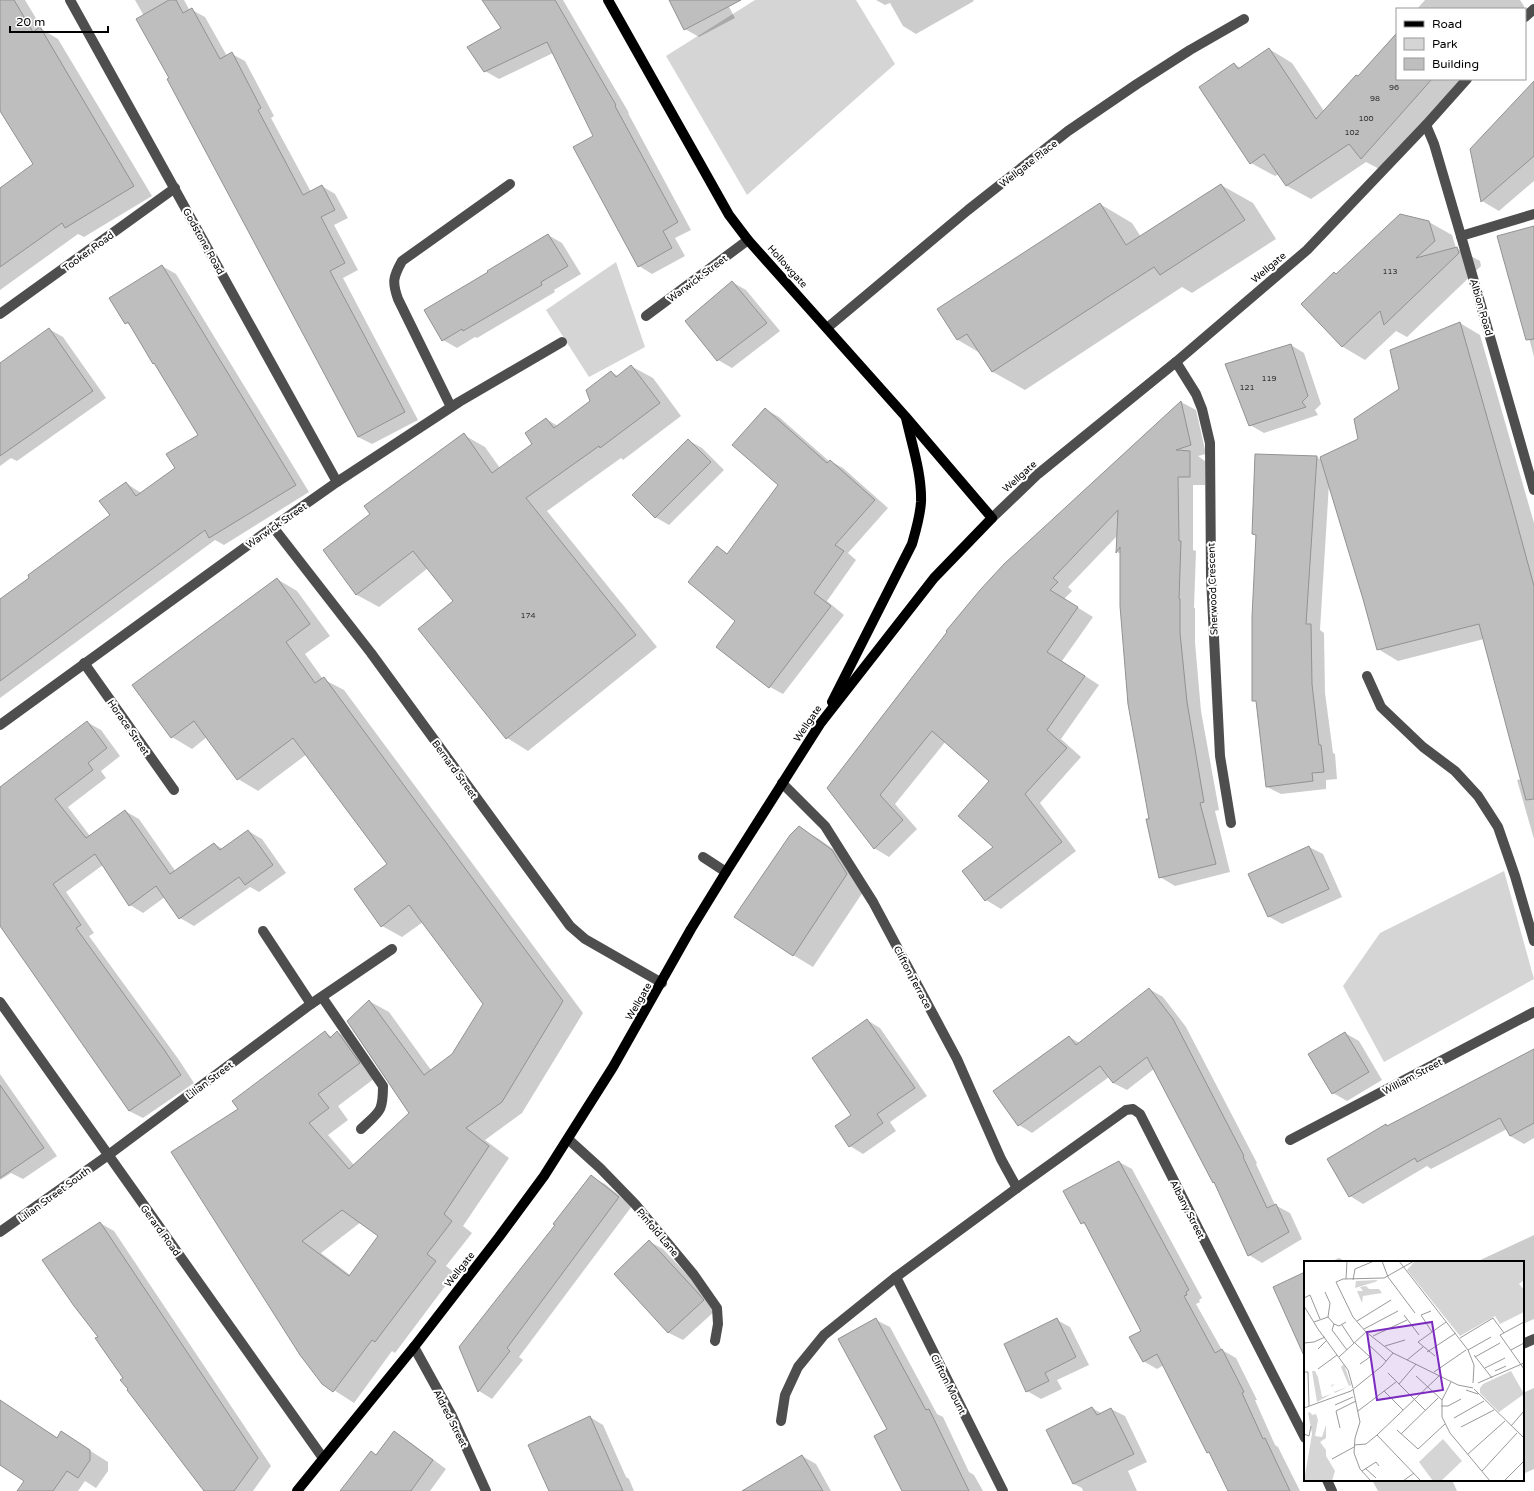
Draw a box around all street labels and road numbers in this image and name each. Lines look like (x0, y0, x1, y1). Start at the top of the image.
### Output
street label: Wellgate Place (997, 137, 1060, 190)
street label: Godstone Road (180, 206, 226, 277)
street label: Tooker Road (61, 229, 116, 274)
street label: Hollowgate (765, 243, 810, 291)
street label: Wellgate (1249, 250, 1289, 286)
street label: Warwick Street (665, 252, 730, 305)
street label: Albion Road (1467, 277, 1495, 337)
street label: Wellgate (1000, 458, 1039, 495)
street label: Warwick Street (244, 500, 309, 551)
street label: Sherwood Crescent (1205, 542, 1221, 635)
street label: Horace Street (105, 697, 152, 758)
street label: Wellgate (791, 703, 825, 744)
street label: Bernard Street (429, 738, 480, 801)
street label: Clifton Terrace (891, 944, 934, 1011)
street label: Wellgate (623, 980, 655, 1022)
street label: William Street (1381, 1056, 1445, 1098)
street label: Lilian Street (184, 1059, 236, 1102)
street label: Lilian Street South (16, 1164, 93, 1225)
street label: Albany Street (1167, 1178, 1207, 1241)
street label: Gerard Road (138, 1203, 183, 1259)
street label: Pinfold Lane (634, 1206, 681, 1259)
street label: Wellgate (442, 1249, 478, 1290)
street label: Clifton Mount (928, 1352, 968, 1417)
street label: Aldred Street (430, 1388, 470, 1449)

